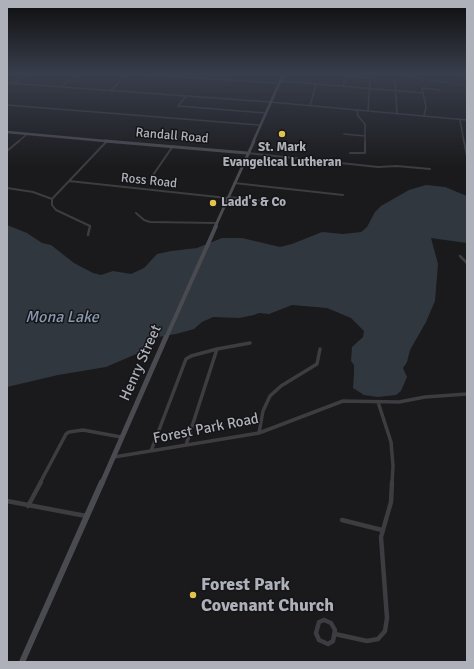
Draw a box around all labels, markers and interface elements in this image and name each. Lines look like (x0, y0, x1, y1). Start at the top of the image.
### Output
street label: Randall Road (135, 125, 209, 147)
marker: St. Mark Evangelical Lutheran (277, 129, 287, 139)
place label: St. Mark Evangelical Lutheran (222, 140, 342, 171)
street label: Ross Road (120, 170, 178, 192)
place label: Ladd's & Co (221, 195, 286, 211)
marker: Ladd's & Co (208, 198, 218, 208)
water label: Mona Lake (25, 308, 99, 328)
street label: Henry Street (116, 322, 166, 404)
street label: Forest Park Road (152, 410, 260, 448)
place label: Forest Park Covenant Church (201, 574, 334, 616)
marker: Forest Park Covenant Church (188, 590, 198, 600)

